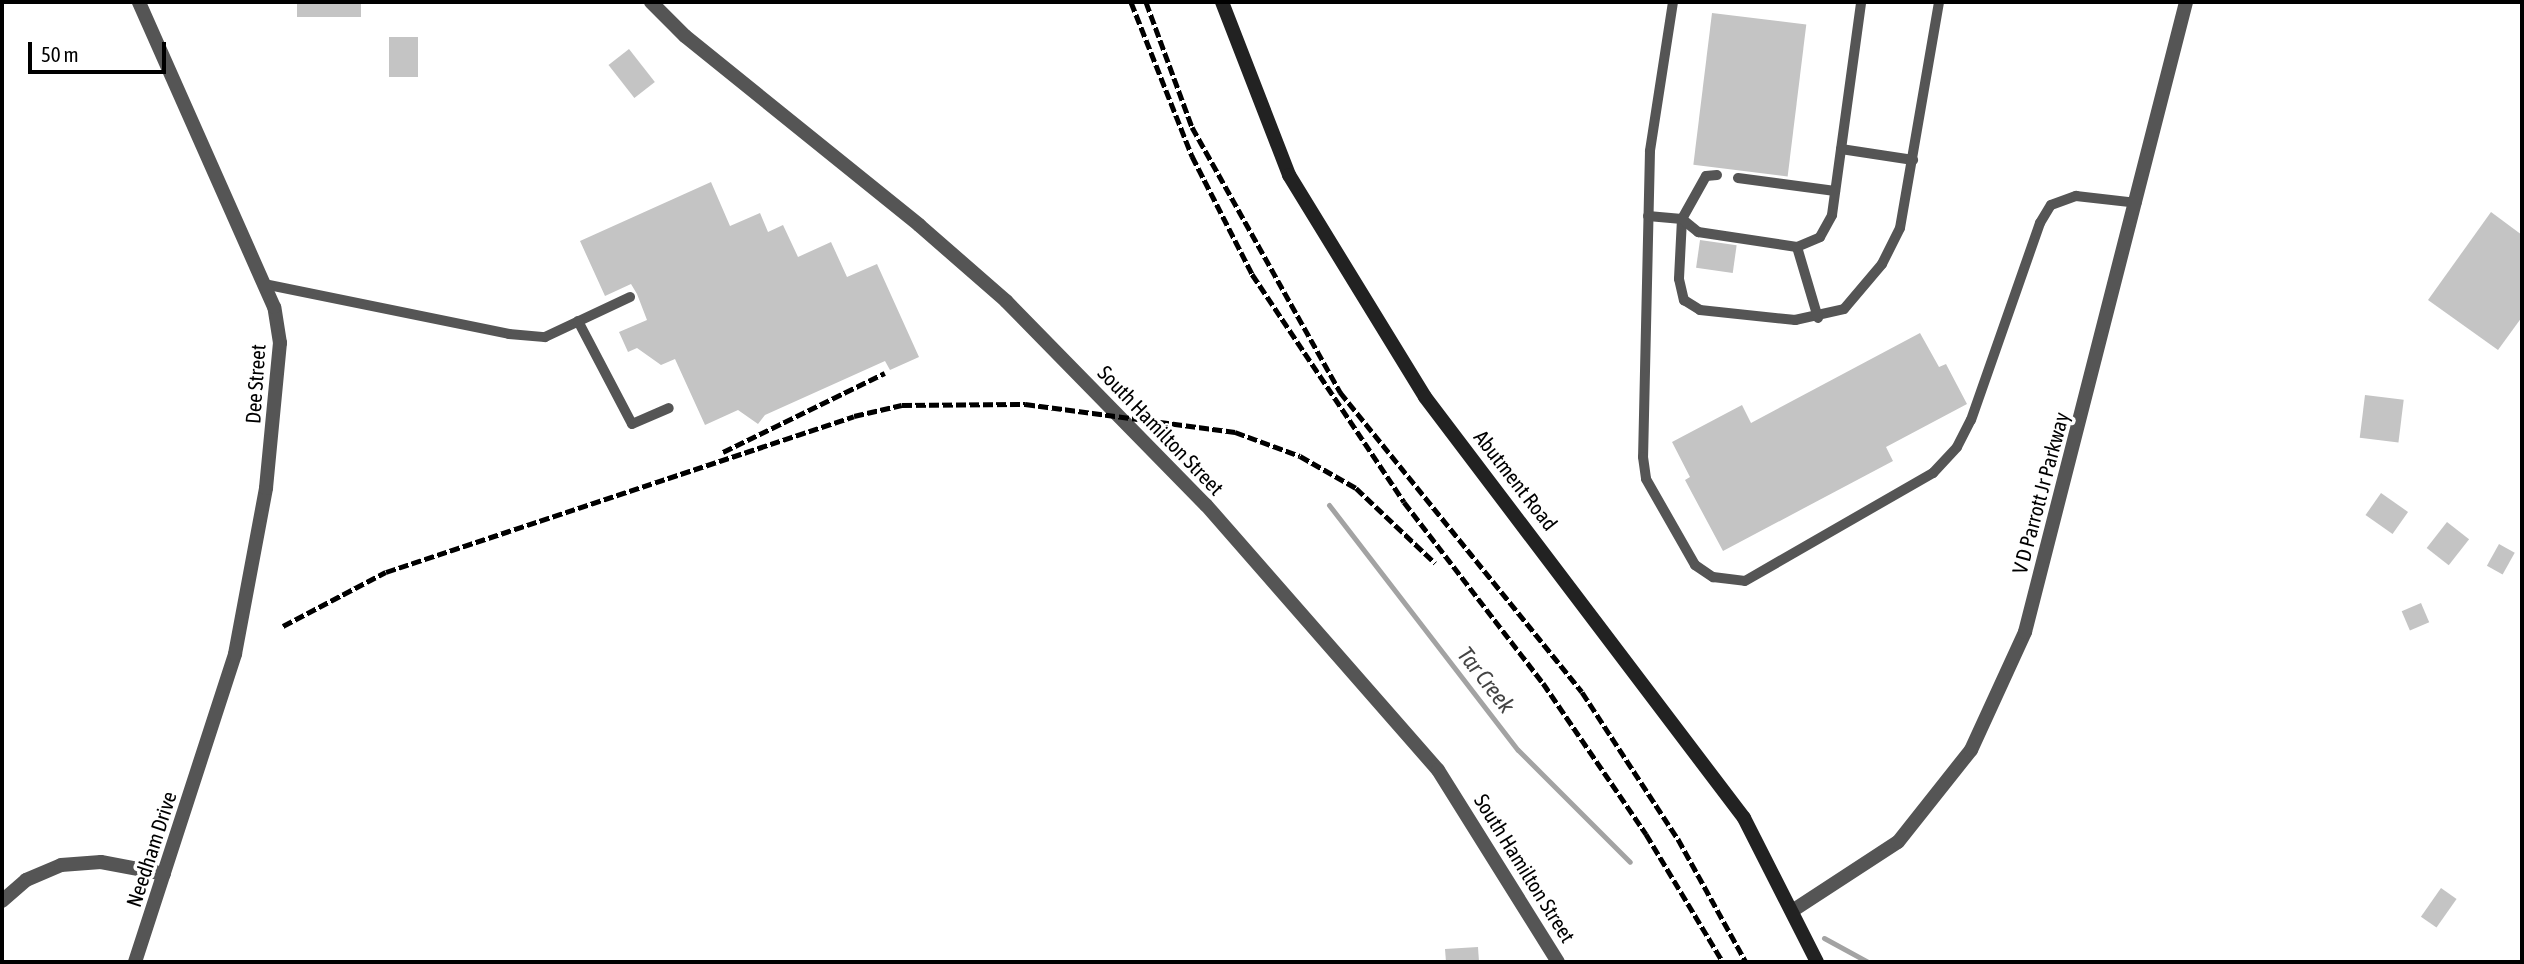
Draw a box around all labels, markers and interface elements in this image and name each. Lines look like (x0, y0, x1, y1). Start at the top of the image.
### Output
scale bar (32, 28, 170, 72)
text: 50 m (41, 42, 79, 66)
street label: Dee Street (240, 343, 270, 425)
street label: South Hamilton Street (1093, 360, 1229, 500)
street label: V D Parrott Jr Parkway (2006, 409, 2074, 577)
street label: Abutment Road (1469, 425, 1563, 535)
water label: Tar Creek (1452, 641, 1520, 719)
street label: Needham Drive (120, 788, 182, 910)
street label: South Hamilton Street (1469, 789, 1581, 947)

